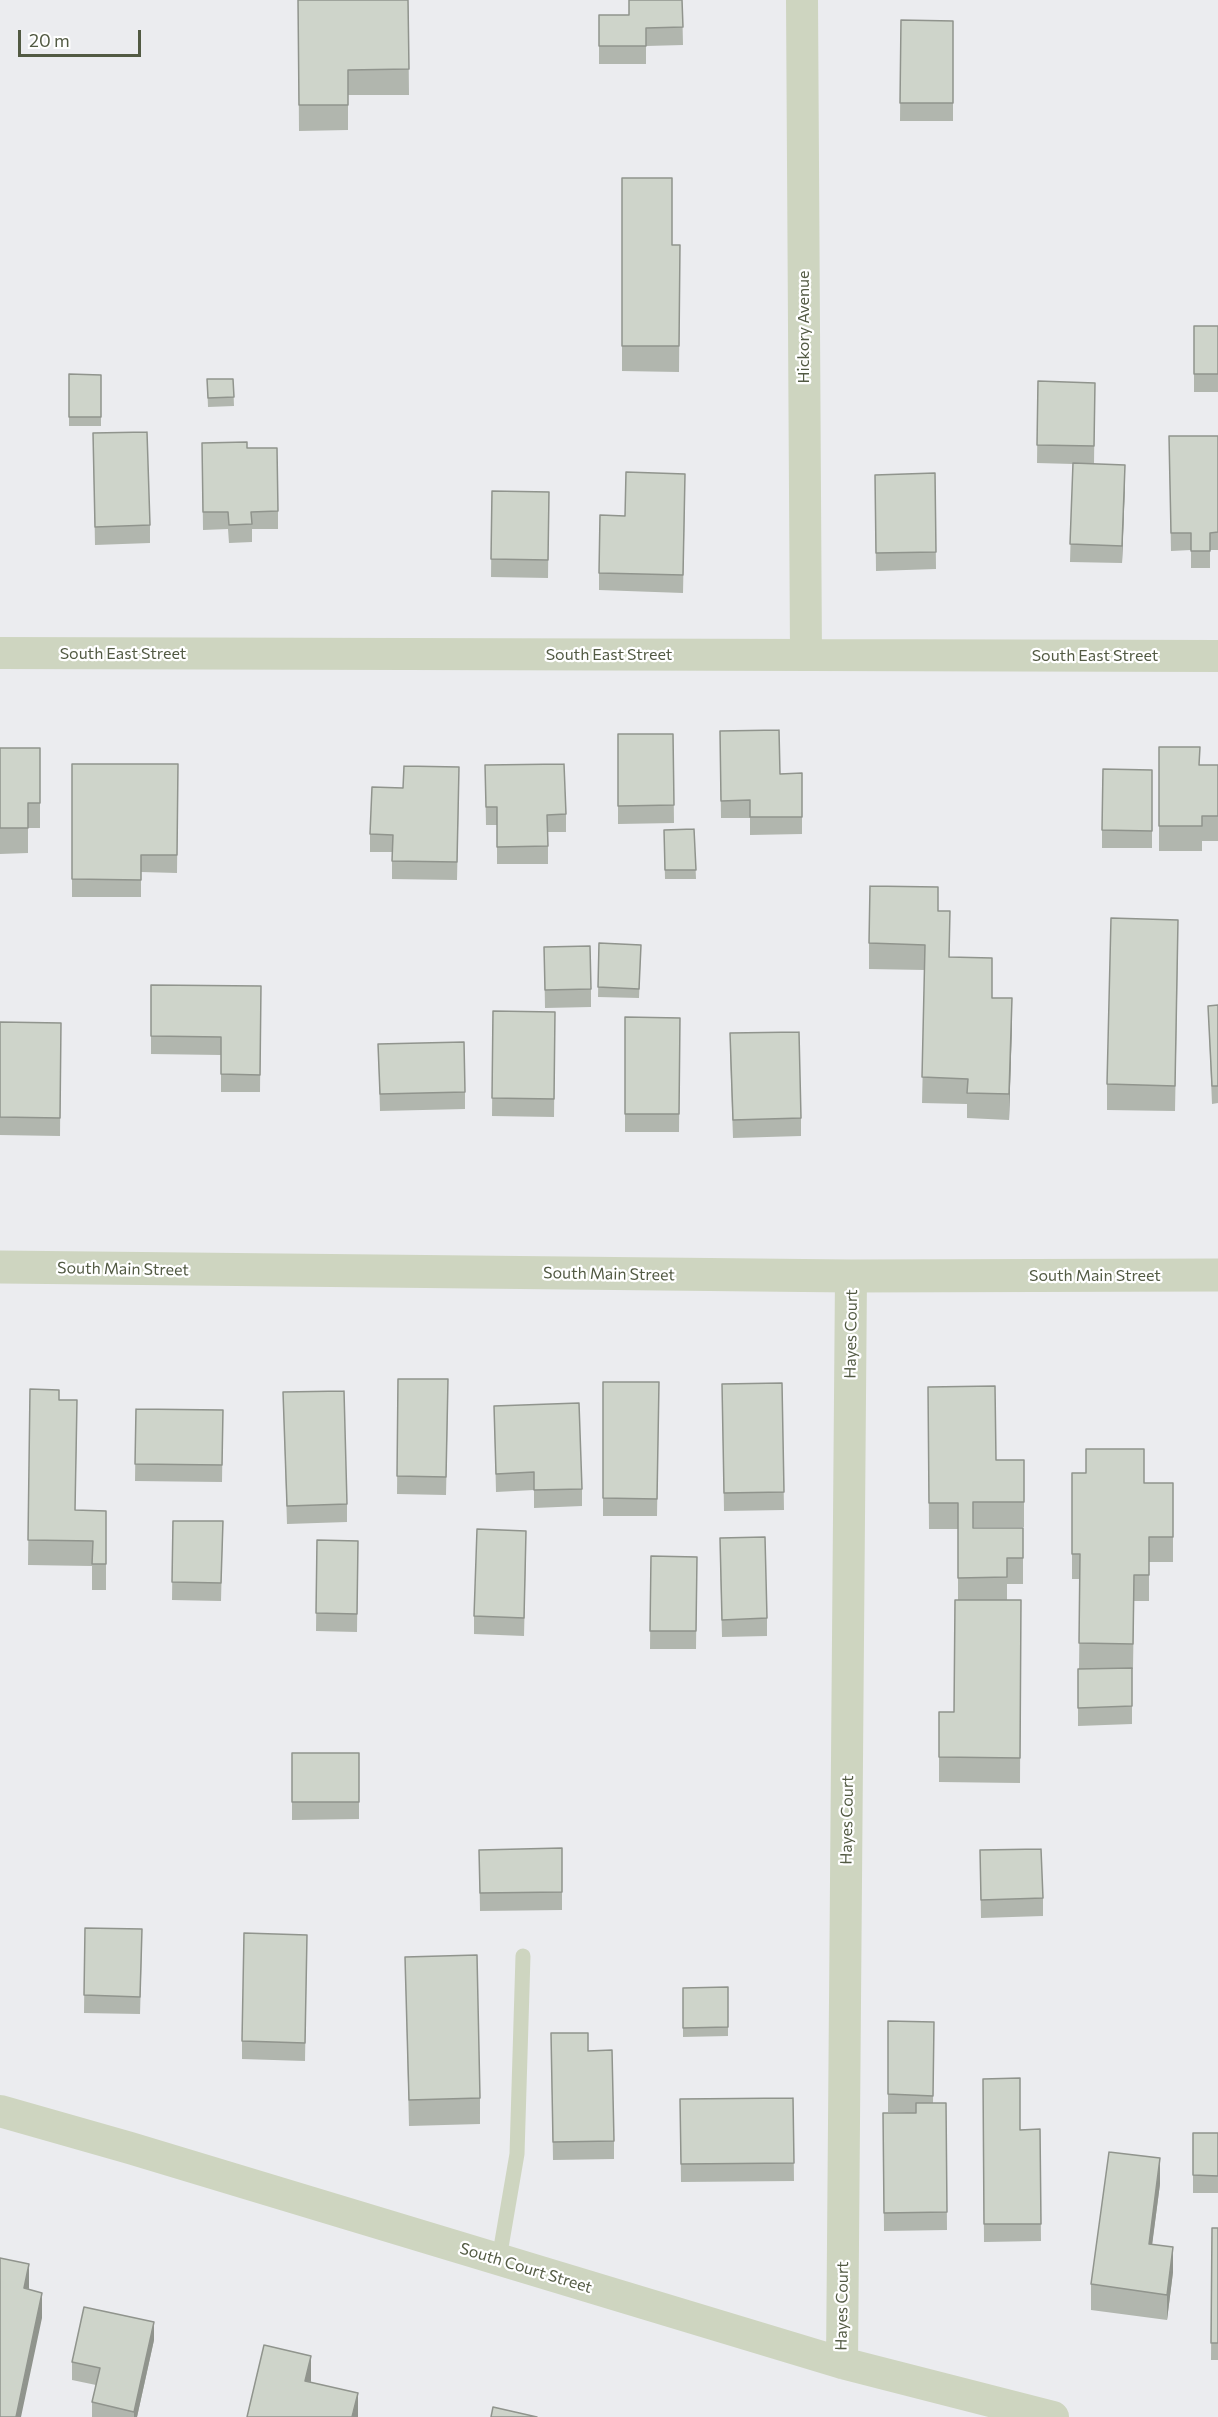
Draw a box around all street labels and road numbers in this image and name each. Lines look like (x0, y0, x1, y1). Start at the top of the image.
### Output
street label: Hickory Avenue (794, 271, 814, 383)
street label: South East Street (60, 644, 186, 664)
street label: South East Street (546, 645, 672, 665)
street label: South East Street (1032, 646, 1158, 666)
street label: South Main Street (57, 1258, 189, 1280)
street label: South Main Street (543, 1263, 675, 1285)
street label: South Main Street (1029, 1266, 1161, 1286)
street label: Hayes Court (841, 1289, 861, 1379)
street label: Hayes Court (837, 1775, 857, 1865)
street label: South Court Street (458, 2239, 594, 2297)
street label: Hayes Court (832, 2261, 852, 2351)

